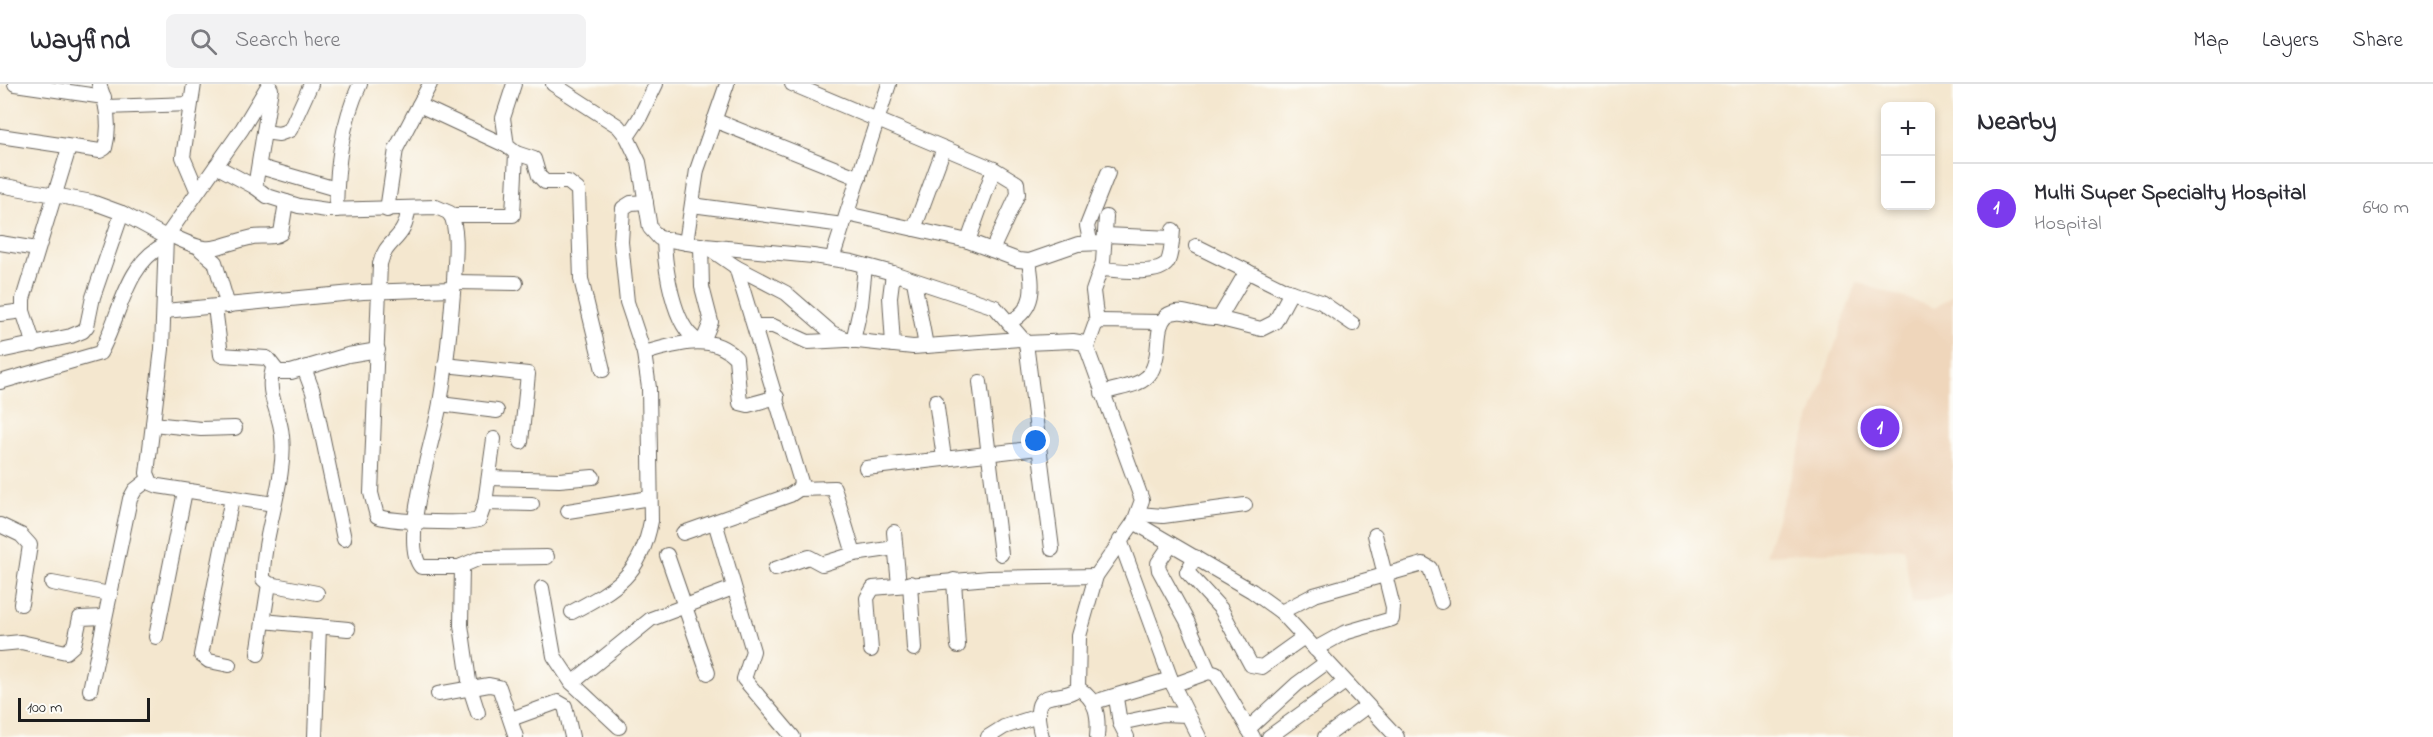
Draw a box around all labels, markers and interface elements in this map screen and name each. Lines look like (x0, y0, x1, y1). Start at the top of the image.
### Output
search box (166, 14, 586, 68)
text: Wayfind (30, 21, 130, 62)
icon: search (187, 25, 220, 58)
text: Search here (235, 25, 340, 57)
text: Map (2193, 26, 2229, 56)
text: Layers (2262, 26, 2319, 56)
text: Share (2352, 26, 2403, 56)
map controls (1881, 102, 1935, 210)
button: + (1881, 102, 1935, 156)
text: Nearby (1977, 104, 2056, 142)
button: − (1881, 156, 1935, 210)
text: Multi Super Specialty Hospital (2034, 178, 2306, 210)
text: 1 (1993, 194, 2000, 223)
text: 640 m (2363, 194, 2409, 223)
text: Hospital (2034, 210, 2102, 239)
pin: 1 (1860, 406, 1900, 450)
your location (1021, 426, 1050, 455)
scale bar (18, 695, 150, 722)
text: 100 m (27, 696, 62, 720)

